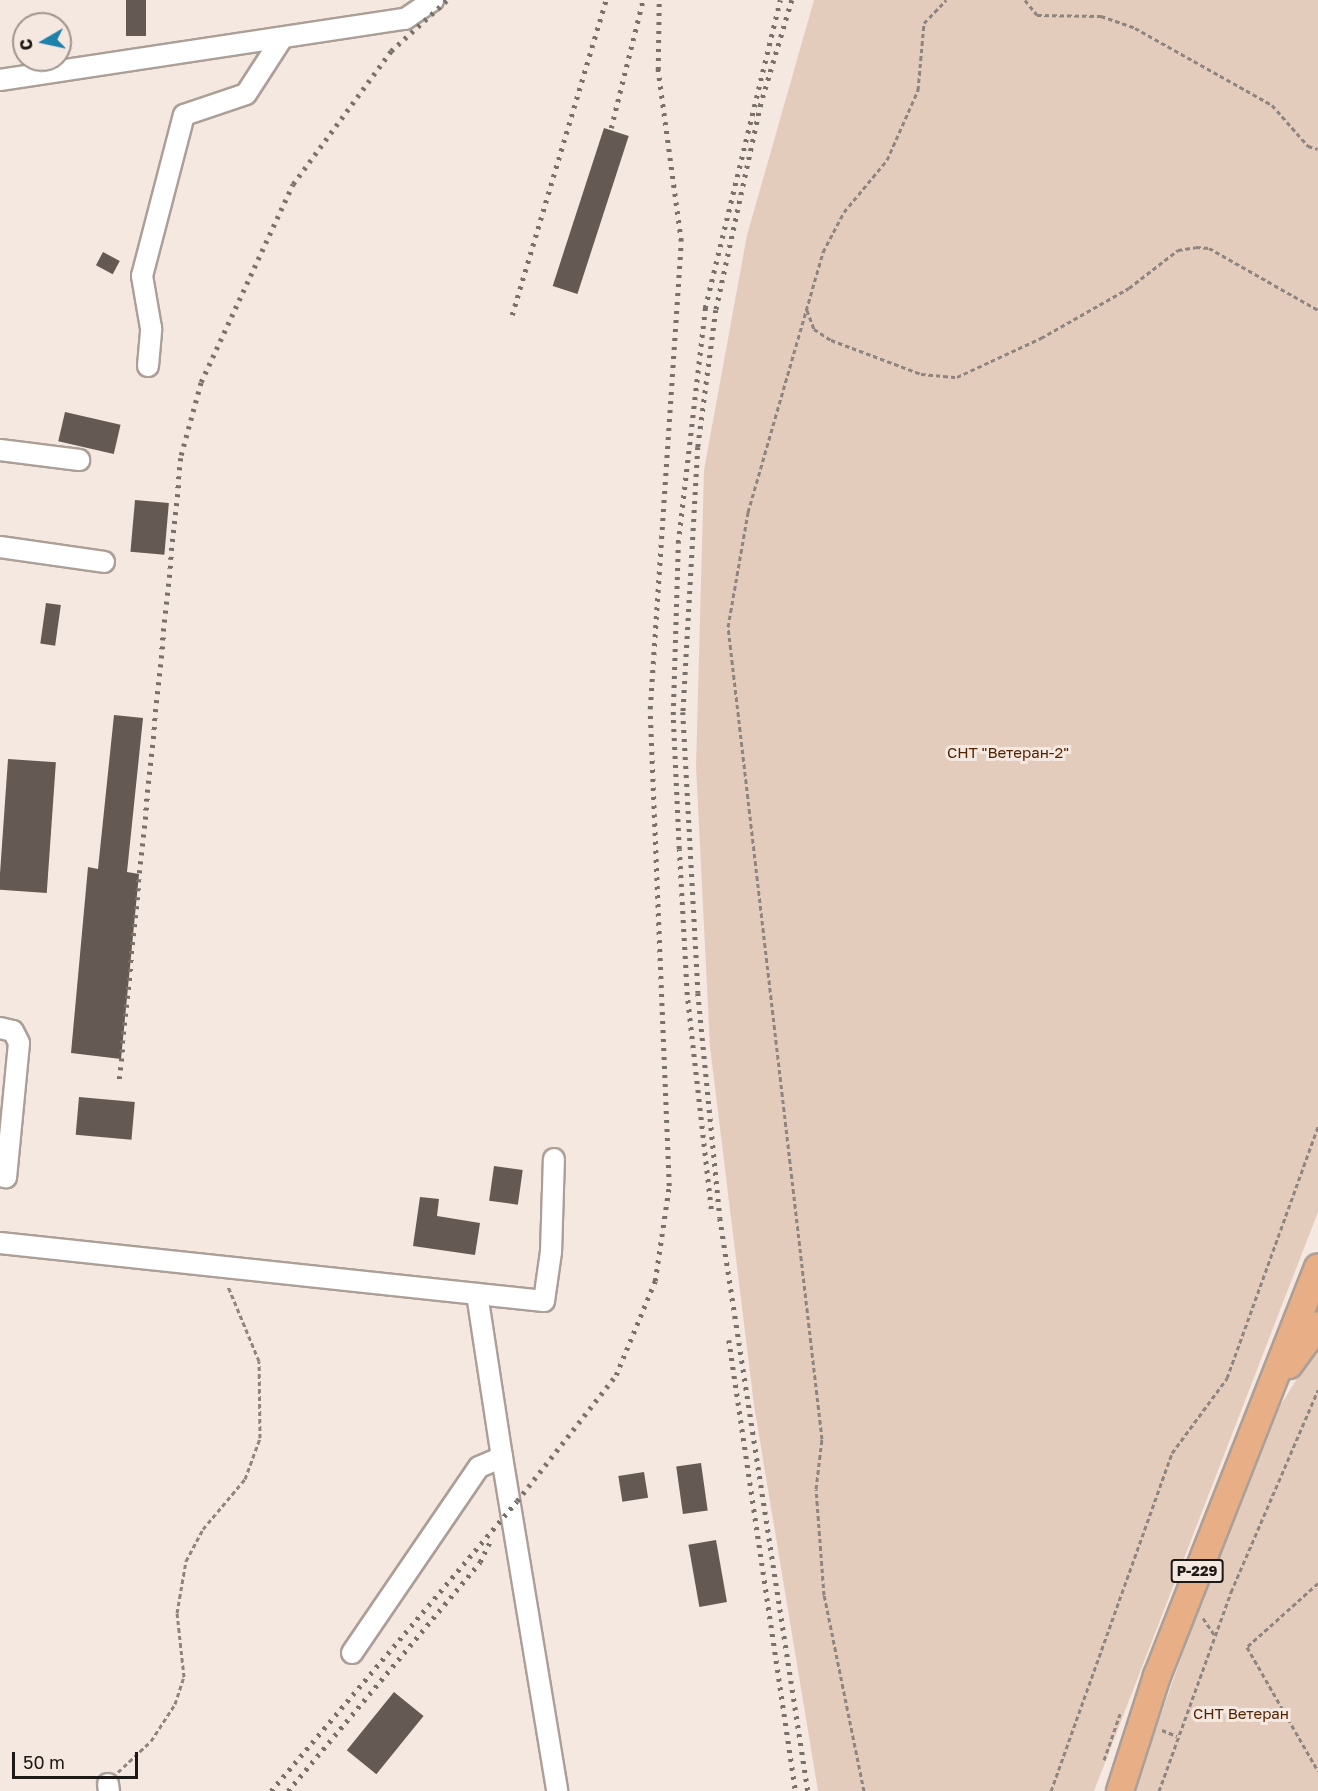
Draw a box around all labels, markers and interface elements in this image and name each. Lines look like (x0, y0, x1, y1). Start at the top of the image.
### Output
north arrow (12, 12, 72, 72)
text: С (15, 37, 37, 52)
park label: СНТ "Ветеран-2" (947, 744, 1069, 762)
road number: Р-229 (1170, 1560, 1224, 1582)
park label: СНТ Ветеран (1193, 1705, 1289, 1723)
scale bar (15, 1740, 141, 1778)
text: 50 m (23, 1751, 65, 1773)

